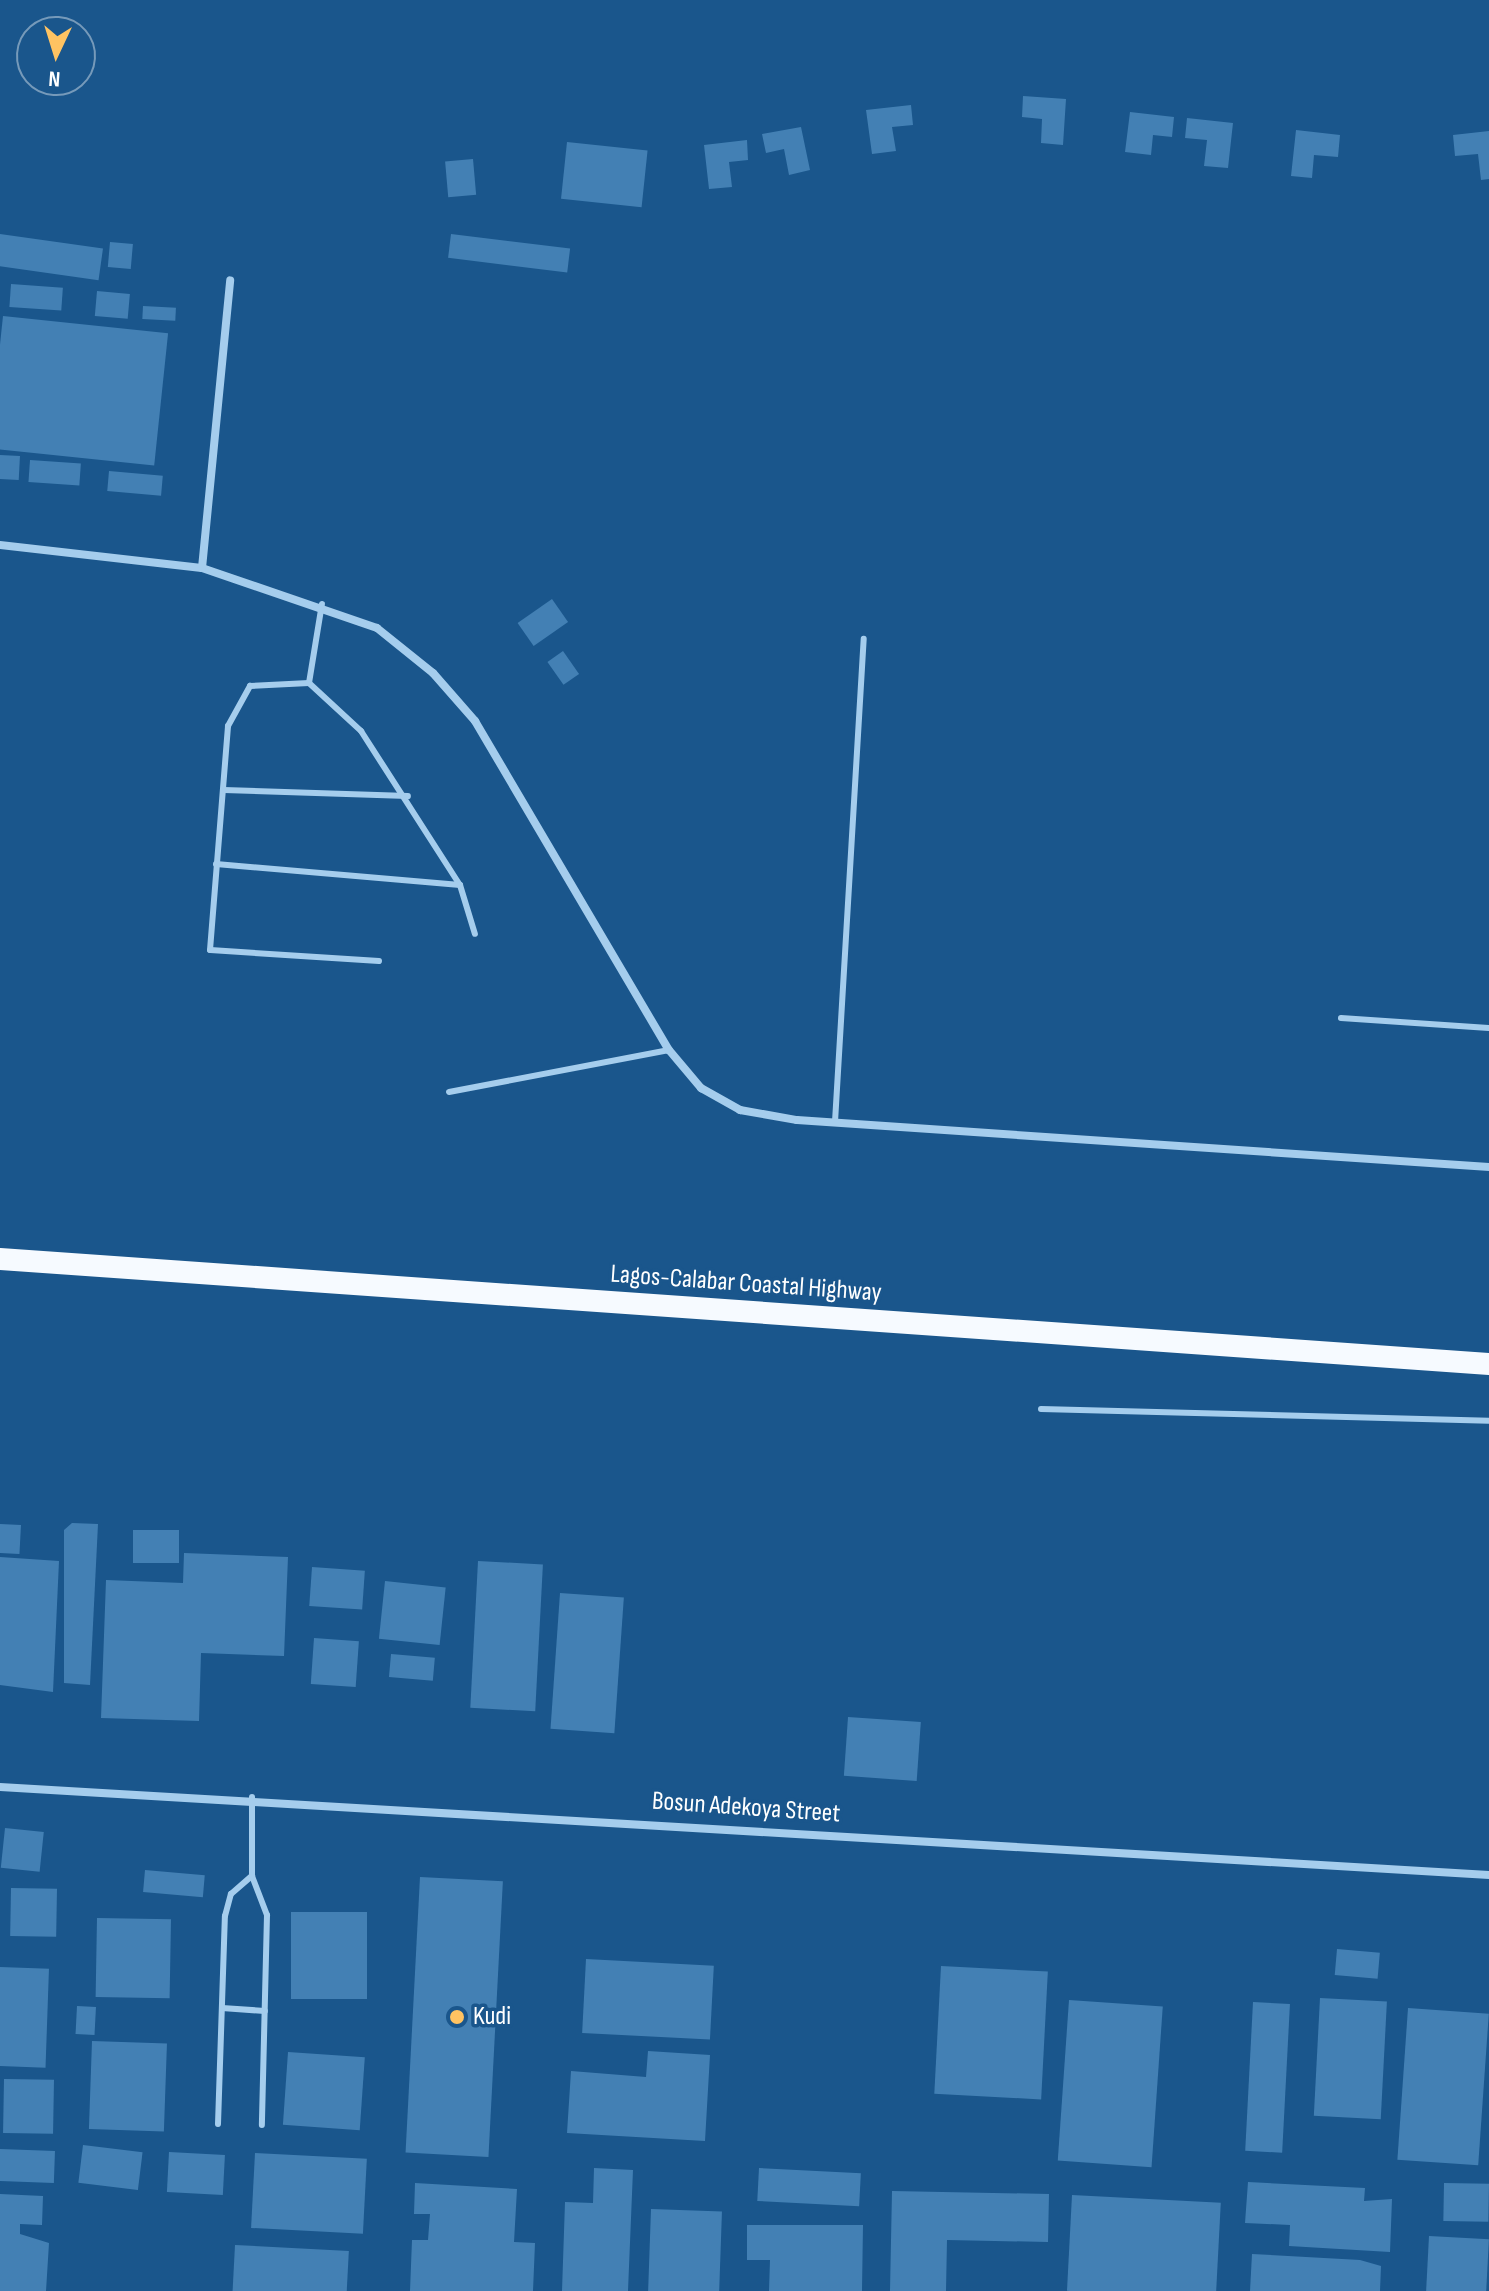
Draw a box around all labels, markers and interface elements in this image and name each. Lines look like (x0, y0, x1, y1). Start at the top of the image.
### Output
north arrow (16, 16, 96, 96)
text: N (48, 65, 61, 92)
street label: Lagos-Calabar Coastal Highway (609, 1259, 883, 1309)
street label: Bosun Adekoya Street (651, 1786, 841, 1830)
place label: Kudi (473, 2001, 511, 2033)
marker: Kudi (448, 2008, 466, 2026)

